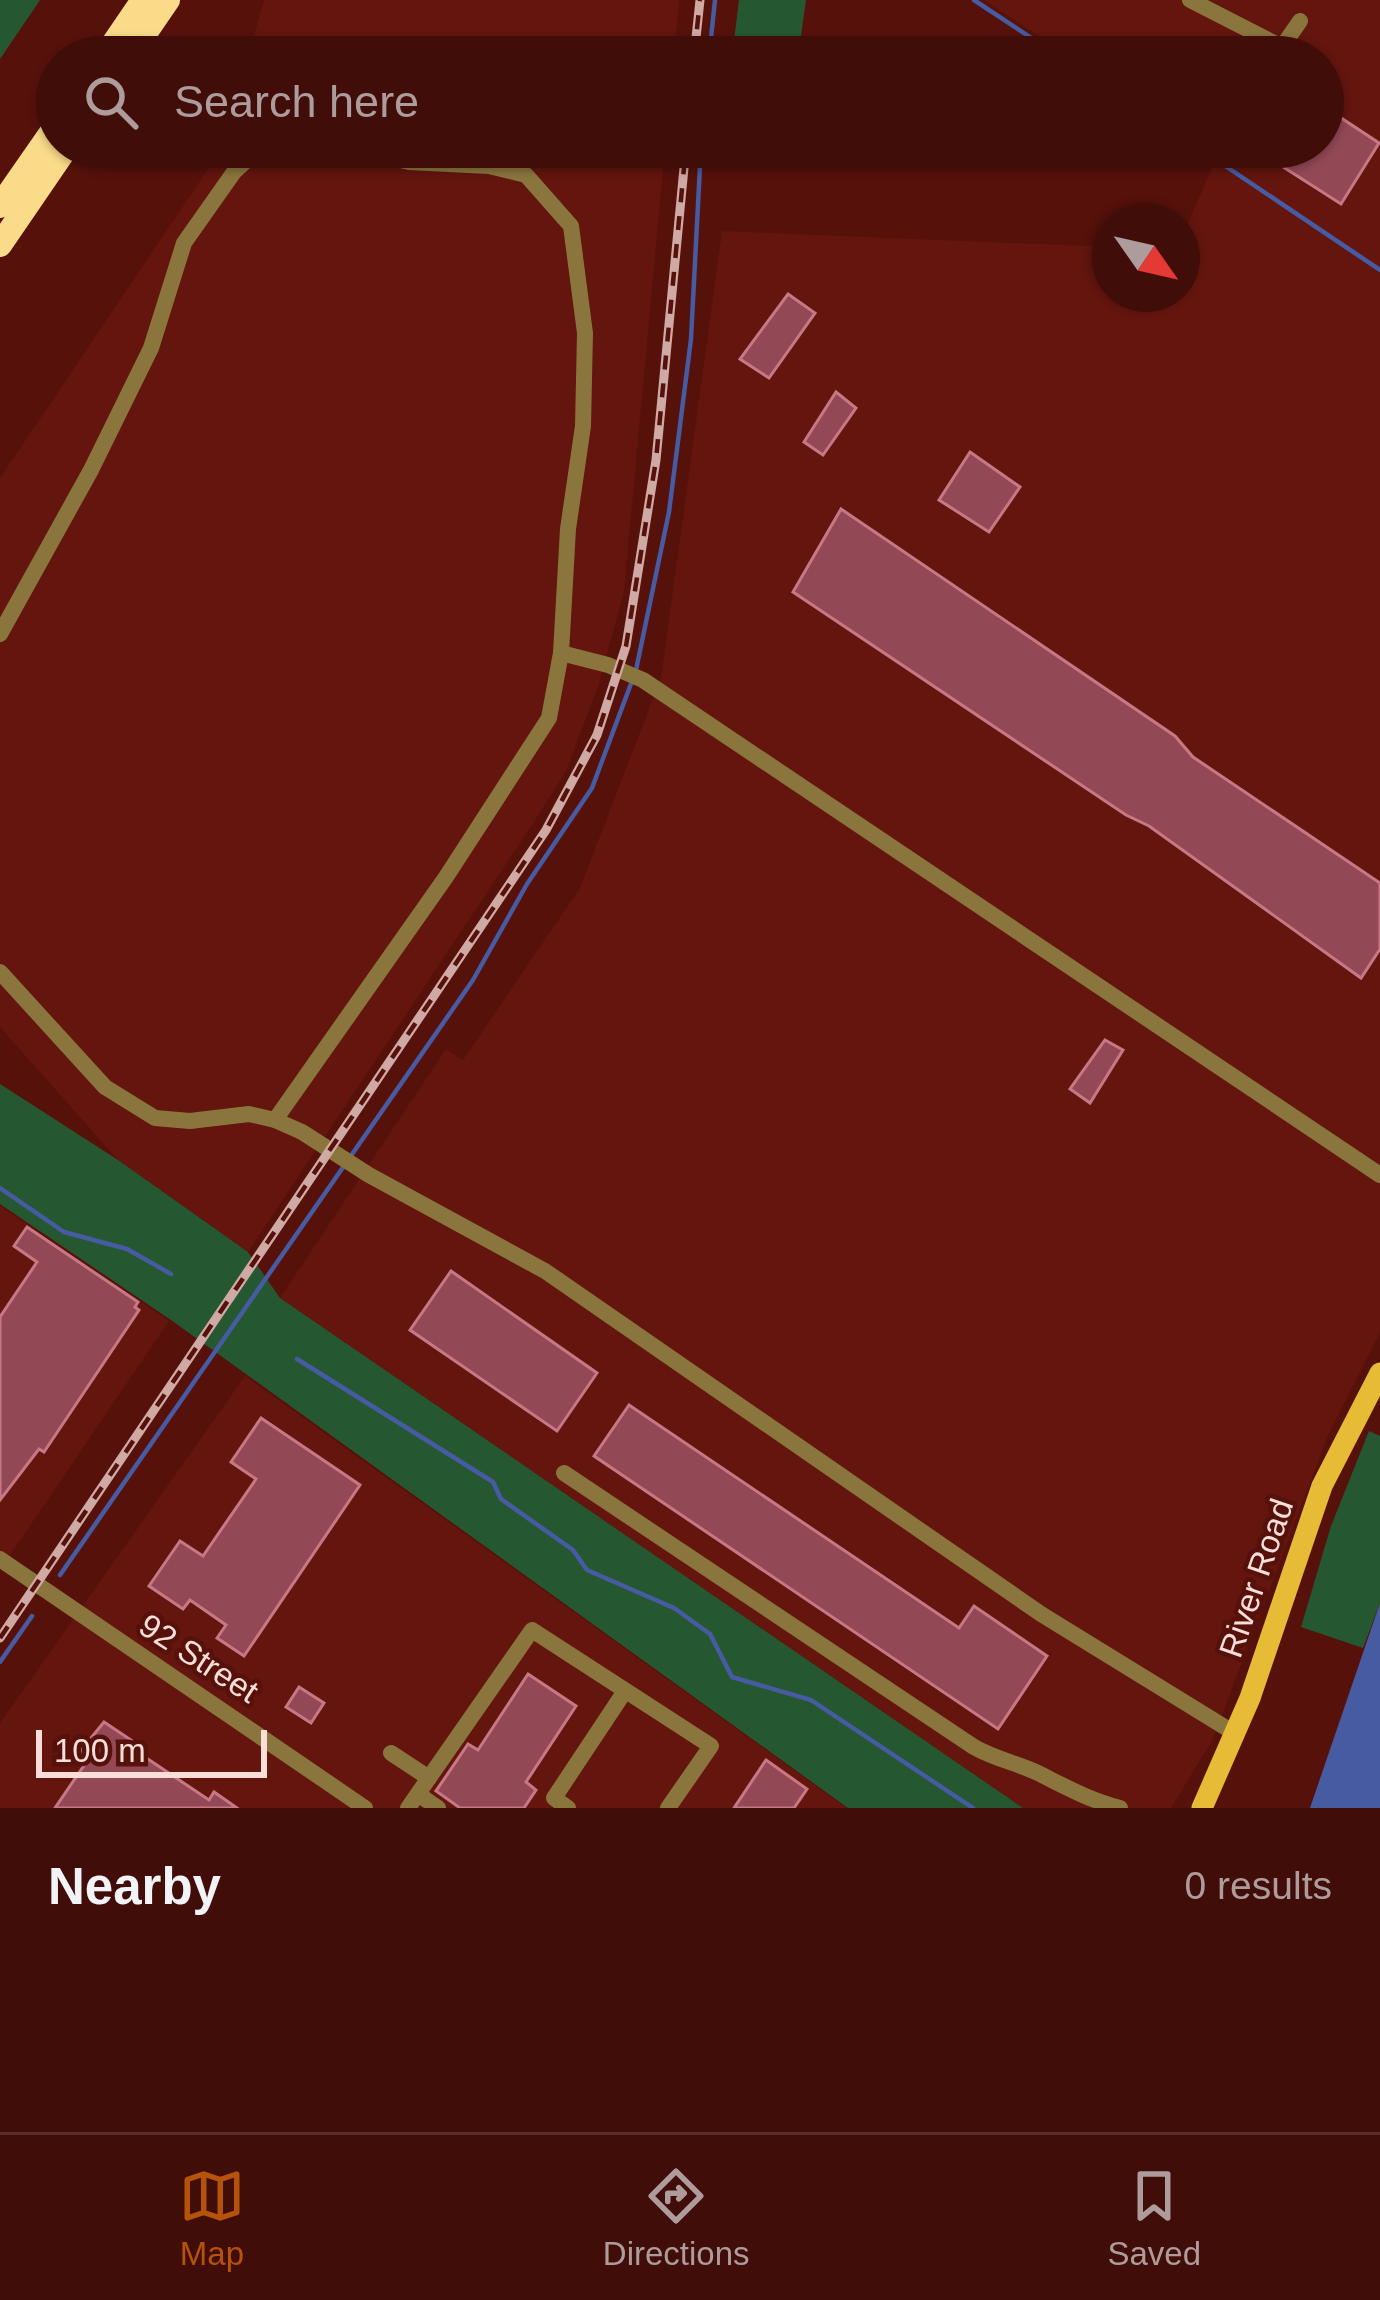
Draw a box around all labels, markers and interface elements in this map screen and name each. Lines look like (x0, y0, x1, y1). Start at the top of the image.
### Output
search box (36, 36, 1344, 168)
icon: search (78, 69, 144, 135)
text: Search here (174, 76, 419, 127)
north arrow (1092, 204, 1200, 312)
street label: River Road (1212, 1494, 1300, 1662)
street label: 92 Street (133, 1606, 265, 1710)
scale bar (36, 1724, 267, 1777)
text: 100 m (54, 1732, 146, 1769)
text: Nearby (48, 1858, 221, 1915)
text: 0 results (1185, 1864, 1332, 1907)
tab: Map (179, 2163, 245, 2273)
tab: Directions (603, 2163, 750, 2273)
tab: Saved (1107, 2163, 1201, 2273)

